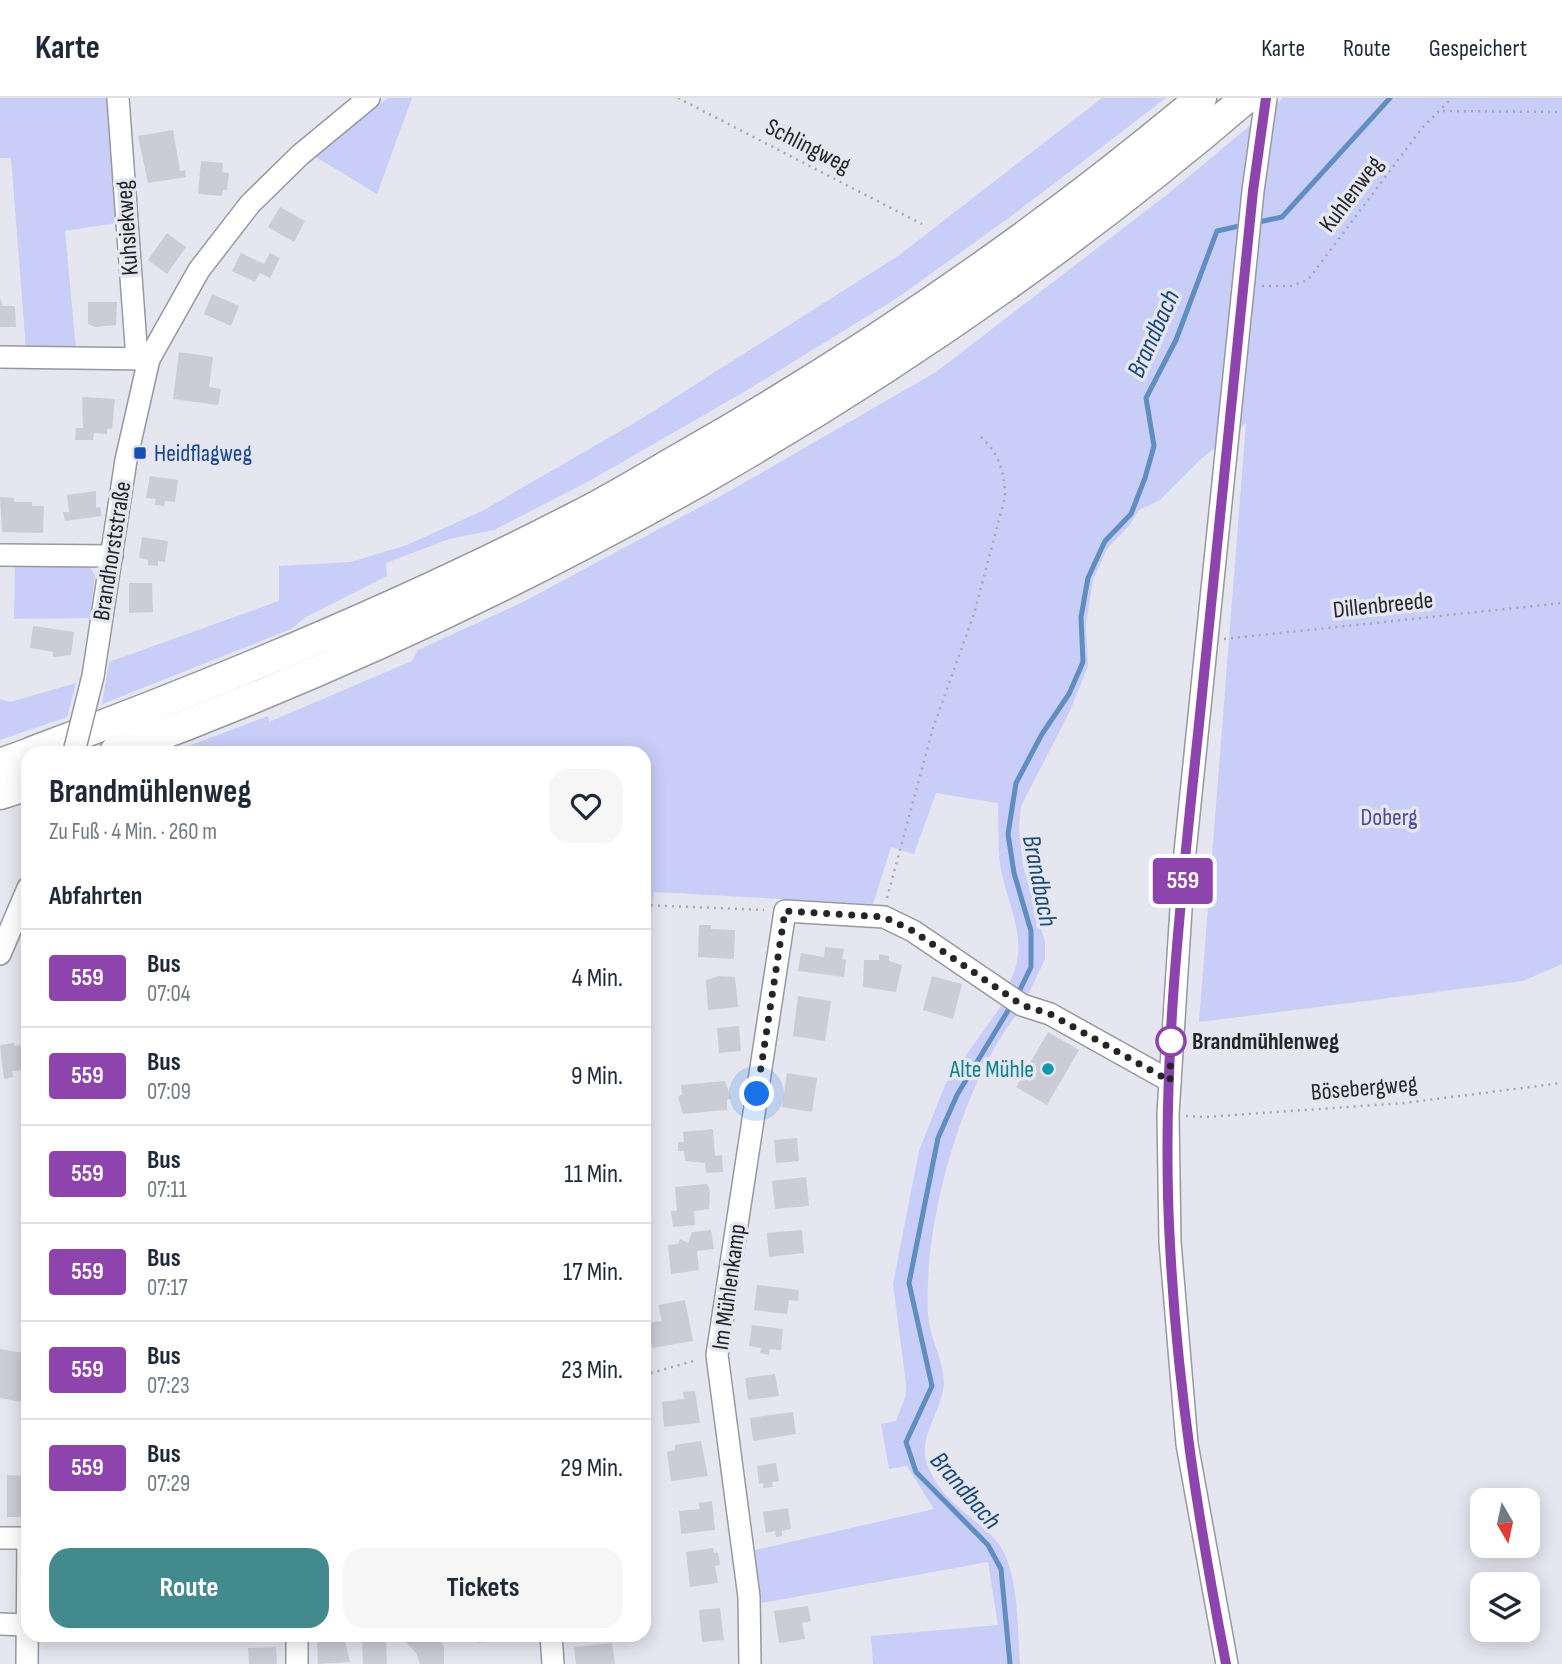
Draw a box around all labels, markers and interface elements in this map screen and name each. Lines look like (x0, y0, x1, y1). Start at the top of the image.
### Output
text: Karte (35, 28, 100, 68)
text: Karte (1261, 34, 1305, 63)
text: Route (1343, 34, 1391, 63)
text: Gespeichert (1429, 34, 1527, 63)
street label: Schlingweg (761, 112, 855, 180)
street label: Kuhlenweg (1313, 150, 1389, 238)
street label: Kuhsiekweg (109, 179, 145, 277)
water label: Brandbach (1121, 285, 1187, 383)
place label: Heidflagweg (154, 439, 252, 468)
marker: Heidflagweg (132, 445, 148, 461)
street label: Brandhorststraße (87, 479, 137, 623)
street label: Dillenbreede (1331, 585, 1435, 625)
button: heart (549, 769, 623, 843)
text: Brandmühlenweg (49, 772, 251, 812)
park label: Doberg (1360, 803, 1418, 832)
text: Zu Fuß · 4 Min. · 260 m (49, 818, 217, 846)
water label: Brandbach (1015, 833, 1063, 929)
line badge: 559 (1143, 858, 1223, 904)
text: 559 (1167, 866, 1199, 895)
text: Abfahrten (49, 881, 142, 912)
text: Bus (147, 949, 181, 980)
text: 559 (71, 963, 104, 992)
text: 4 Min. (572, 963, 623, 994)
text: 07:04 (147, 980, 190, 1008)
marker: Brandmühlenweg (1156, 1026, 1186, 1056)
place label: Brandmühlenweg (1192, 1027, 1339, 1056)
text: Bus (147, 1047, 181, 1078)
place label: Alte Mühle (949, 1055, 1034, 1084)
text: 559 (71, 1061, 104, 1090)
text: 9 Min. (571, 1061, 623, 1092)
marker: Alte Mühle (1040, 1061, 1056, 1077)
street label: Bösebergweg (1310, 1069, 1418, 1107)
your location (739, 1076, 774, 1111)
text: 07:09 (147, 1078, 191, 1106)
text: Bus (147, 1145, 181, 1176)
text: 559 (71, 1159, 104, 1188)
text: 11 Min. (564, 1159, 623, 1190)
text: 07:11 (147, 1176, 187, 1204)
street label: Im Mühlenkamp (706, 1222, 752, 1352)
text: Bus (147, 1243, 181, 1274)
text: 559 (71, 1257, 104, 1286)
text: 17 Min. (563, 1257, 623, 1288)
text: 07:17 (147, 1274, 188, 1302)
text: Bus (147, 1341, 181, 1372)
text: 559 (71, 1355, 104, 1384)
text: 23 Min. (561, 1355, 623, 1386)
text: 07:23 (147, 1372, 190, 1400)
text: Bus (147, 1439, 181, 1470)
water label: Brandbach (923, 1446, 1007, 1536)
text: 559 (71, 1453, 104, 1482)
text: 29 Min. (560, 1453, 623, 1484)
text: 07:29 (147, 1470, 190, 1498)
north arrow (1470, 1488, 1540, 1558)
map controls (1470, 1488, 1540, 1642)
button: Route (49, 1548, 329, 1628)
button: Tickets (343, 1548, 623, 1628)
button: layers (1470, 1572, 1540, 1642)

